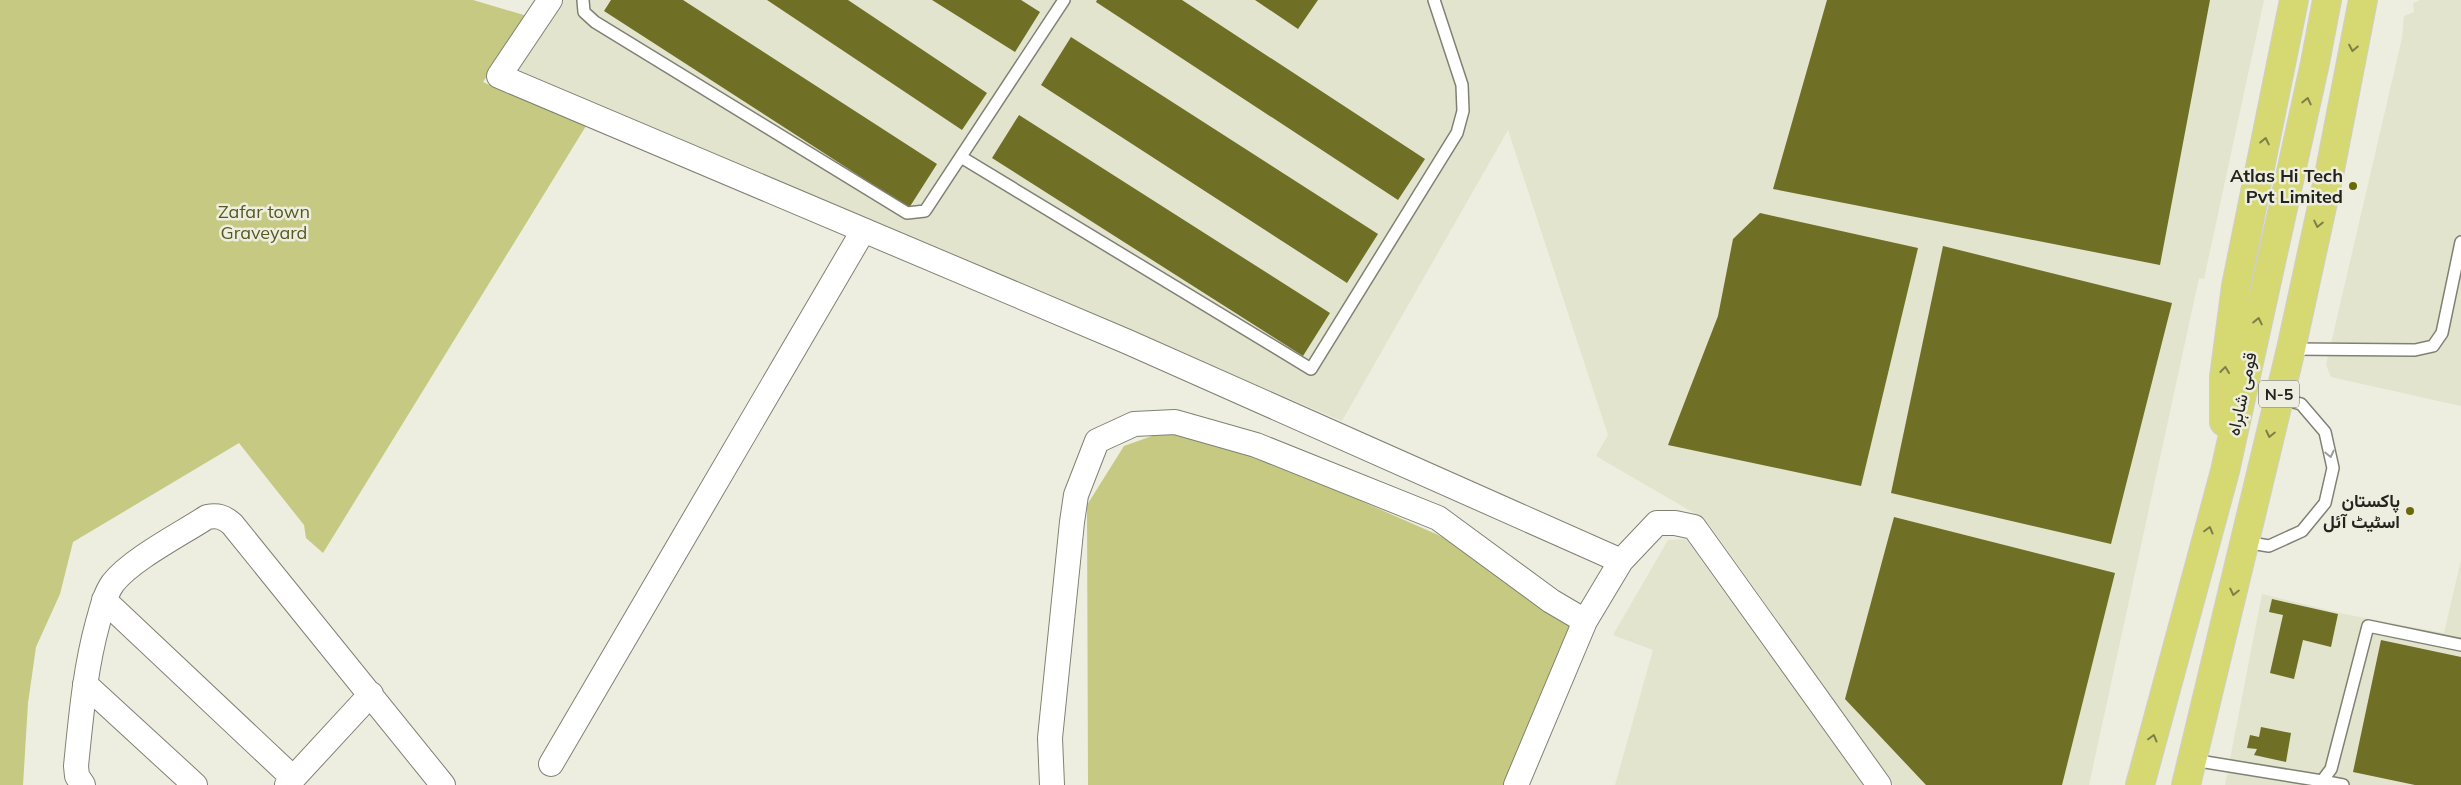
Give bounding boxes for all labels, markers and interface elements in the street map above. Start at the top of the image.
one-way arrow [2349,43,2359,52]
one-way arrow [2301,96,2312,105]
one-way arrow [2259,137,2270,146]
place label: Atlas Hi Tech Pvt Limited [2230,164,2343,208]
marker: Atlas Hi Tech Pvt Limited [2347,180,2359,192]
park label: Zafar town Graveyard [218,200,310,244]
one-way arrow [2313,220,2324,229]
one-way arrow [2252,317,2263,326]
street label: قومی شاہراہ [2221,350,2263,438]
one-way arrow [2219,366,2230,374]
road number: N-5 [2259,380,2299,408]
one-way arrow [2265,429,2276,438]
one-way arrow [2324,450,2335,459]
place label: پاکستان اسٹیٹ آئل [2323,489,2400,533]
marker: پاکستان اسٹیٹ آئل [2404,505,2416,517]
one-way arrow [2203,526,2214,535]
one-way arrow [2229,588,2240,597]
one-way arrow [2147,733,2158,742]

